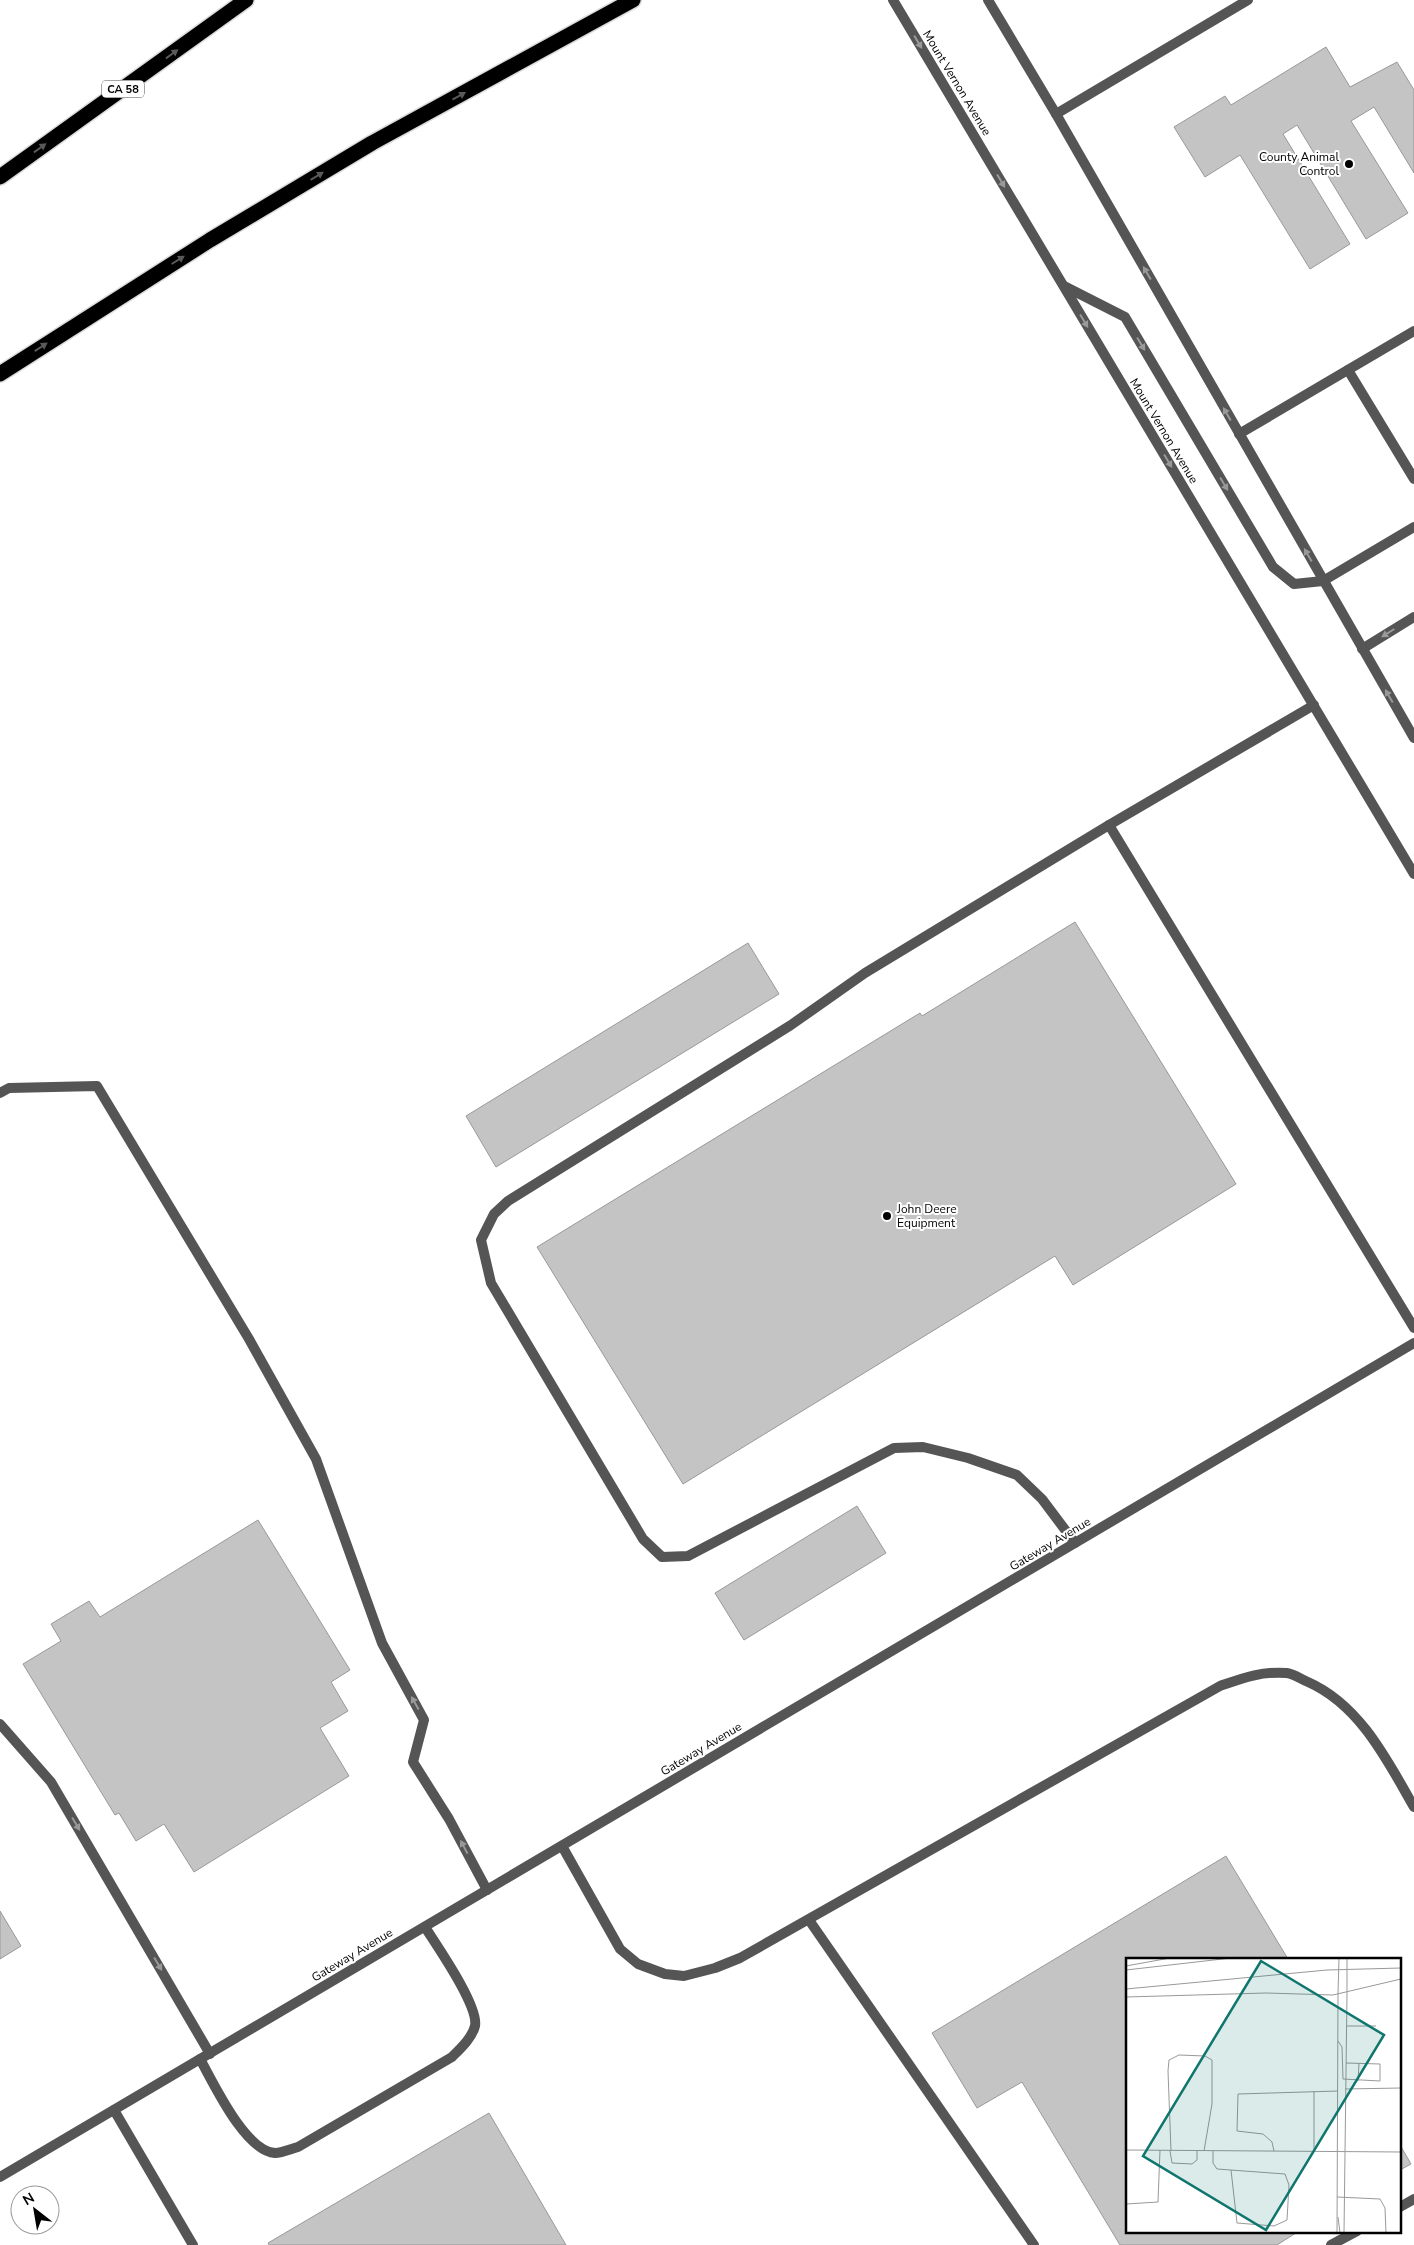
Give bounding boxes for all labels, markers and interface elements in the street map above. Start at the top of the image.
street label: Mount Vernon Avenue [919,27,995,139]
one-way arrow [913,35,922,48]
one-way arrow [165,49,179,59]
road number: CA 58 [102,80,144,98]
one-way arrow [451,92,466,100]
one-way arrow [33,143,47,153]
place label: County Animal Control [1259,149,1339,179]
marker: County Animal Control [1343,158,1355,170]
one-way arrow [311,172,324,181]
one-way arrow [997,174,1005,189]
one-way arrow [172,256,185,265]
one-way arrow [1142,266,1151,279]
one-way arrow [1080,314,1089,327]
one-way arrow [1137,337,1146,351]
one-way arrow [34,342,48,352]
street label: Mount Vernon Avenue [1126,375,1202,487]
one-way arrow [1223,407,1232,420]
one-way arrow [1163,454,1172,467]
one-way arrow [1219,477,1228,490]
one-way arrow [1304,548,1312,562]
one-way arrow [1381,628,1395,638]
one-way arrow [1385,689,1394,702]
place label: John Deere Equipment [896,1201,957,1231]
marker: John Deere Equipment [881,1210,893,1222]
street label: Gateway Avenue [1006,1513,1094,1575]
one-way arrow [411,1695,419,1710]
street label: Gateway Avenue [657,1718,745,1780]
one-way arrow [72,1816,80,1831]
one-way arrow [460,1840,468,1855]
street label: Gateway Avenue [308,1924,396,1986]
one-way arrow [154,1957,163,1970]
inset map [1126,1958,1402,2232]
north arrow [10,2185,60,2235]
text: N [19,2188,38,2210]

